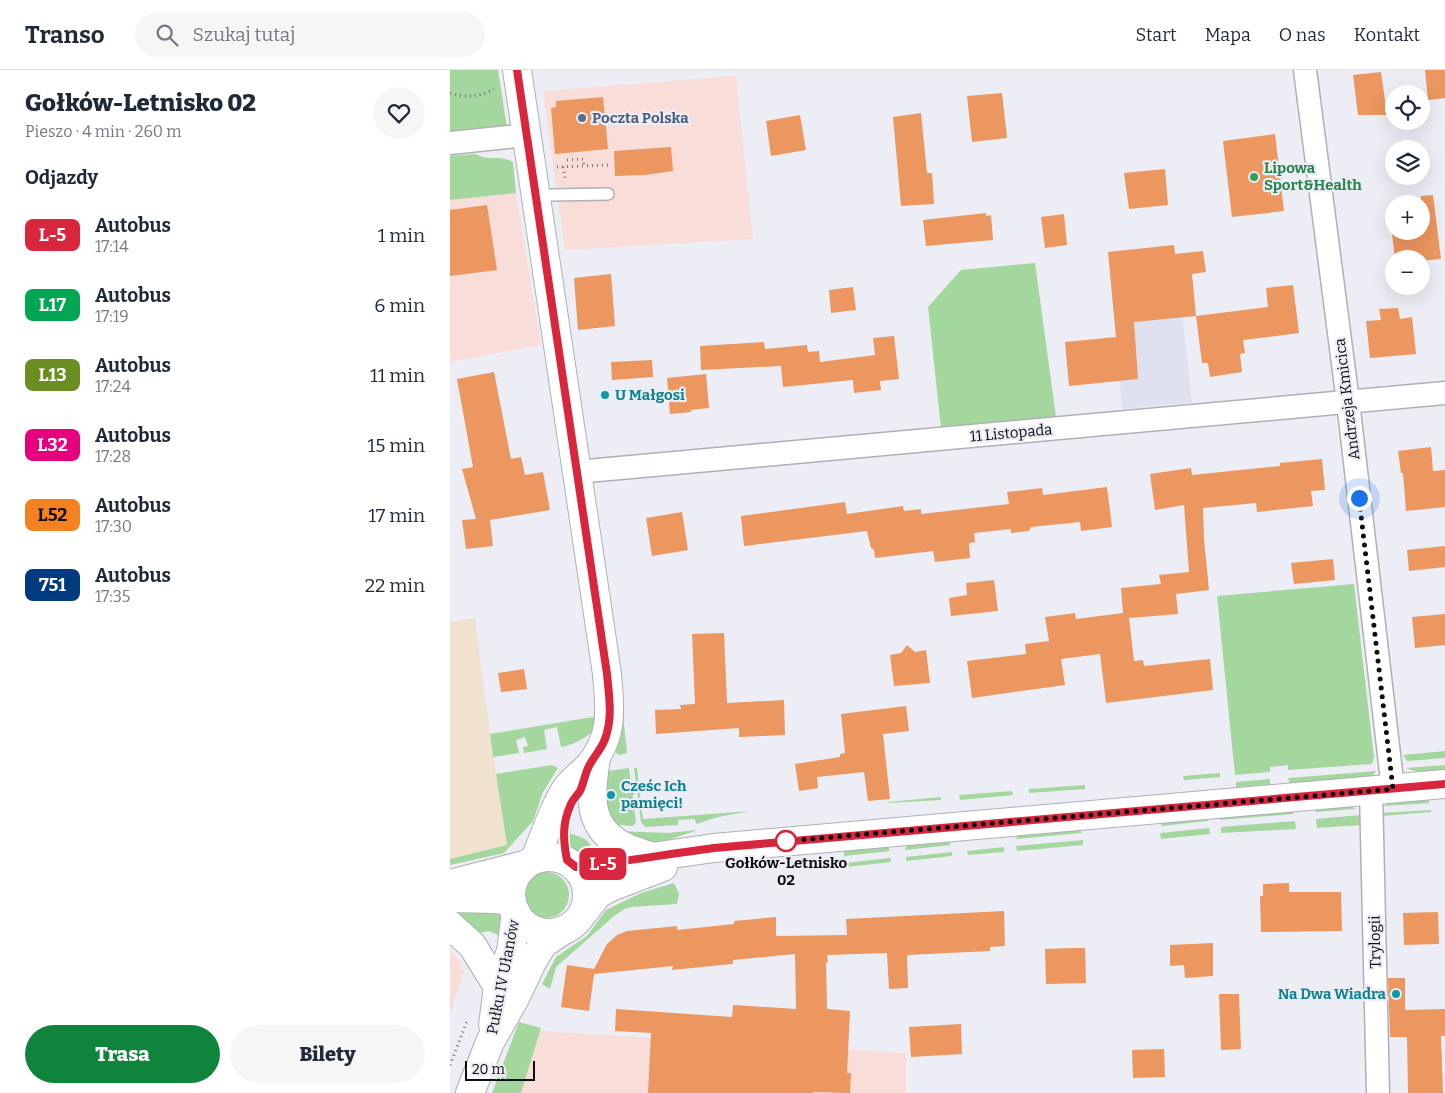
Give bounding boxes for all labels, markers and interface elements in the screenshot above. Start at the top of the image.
search box [135,12,485,57]
text: Transo [25,21,105,49]
icon: search [153,21,181,49]
text: Szukaj tutaj [193,23,295,46]
text: Start [1135,24,1177,46]
text: Mapa [1205,24,1251,46]
text: O nas [1279,24,1326,46]
text: Kontakt [1354,24,1420,46]
map controls [1385,85,1430,295]
button: locate [1385,85,1430,130]
button: heart [373,87,425,139]
text: Gołków-Letnisko 02 [25,89,256,117]
place label: Poczta Polska [592,109,689,127]
marker: Poczta Polska [576,112,588,124]
text: Pieszo · 4 min · 260 m [25,122,182,141]
button: layers [1385,140,1430,185]
place label: Lipowa Sport&Health [1264,159,1362,194]
text: Odjazdy [25,166,98,189]
marker: Lipowa Sport&Health [1248,171,1260,183]
button: + [1385,195,1430,240]
text: Autobus [95,214,171,237]
text: L-5 [39,224,66,246]
text: 1 min [378,224,425,247]
text: 17:14 [95,237,129,256]
button: − [1385,250,1430,295]
text: Autobus [95,284,171,307]
text: L17 [39,294,66,316]
text: 6 min [374,294,425,317]
text: 17:19 [95,307,129,326]
street label: Andrzeja Kmicica [1331,337,1363,461]
text: Autobus [95,354,171,377]
text: L13 [38,364,67,386]
text: 11 min [370,364,425,387]
text: 17:24 [95,377,131,396]
place label: U Małgosi [615,386,685,404]
marker: U Małgosi [599,389,611,401]
street label: 11 Listopada [969,420,1053,446]
text: Autobus [95,424,171,447]
text: L32 [37,434,68,456]
text: 15 min [368,434,425,457]
text: 17:28 [95,447,131,466]
your location [1347,486,1372,511]
text: Autobus [95,494,171,517]
text: L52 [38,504,67,526]
text: 17 min [368,504,425,527]
text: 17:30 [95,517,132,536]
text: Autobus [95,564,171,587]
text: 751 [39,574,66,596]
text: 22 min [365,574,425,597]
text: 17:35 [95,587,130,606]
place label: Cześc Ich pamięci! [621,777,687,812]
marker: Cześc Ich pamięci! [605,789,617,801]
marker: Gołków-Letnisko 02 [775,830,797,852]
line badge: L-5 [574,848,632,880]
text: L-5 [589,853,617,875]
place label: Gołków-Letnisko 02 [725,854,847,889]
street label: Trylogii [1366,915,1384,969]
street label: Pułku IV Ułanów [483,917,523,1036]
place label: Na Dwa Wiadra [1278,985,1387,1003]
marker: Na Dwa Wiadra [1390,988,1402,1000]
button: Trasa [25,1025,220,1083]
button: Bilety [230,1025,425,1083]
scale bar [465,1058,535,1081]
text: 20 m [472,1061,505,1078]

